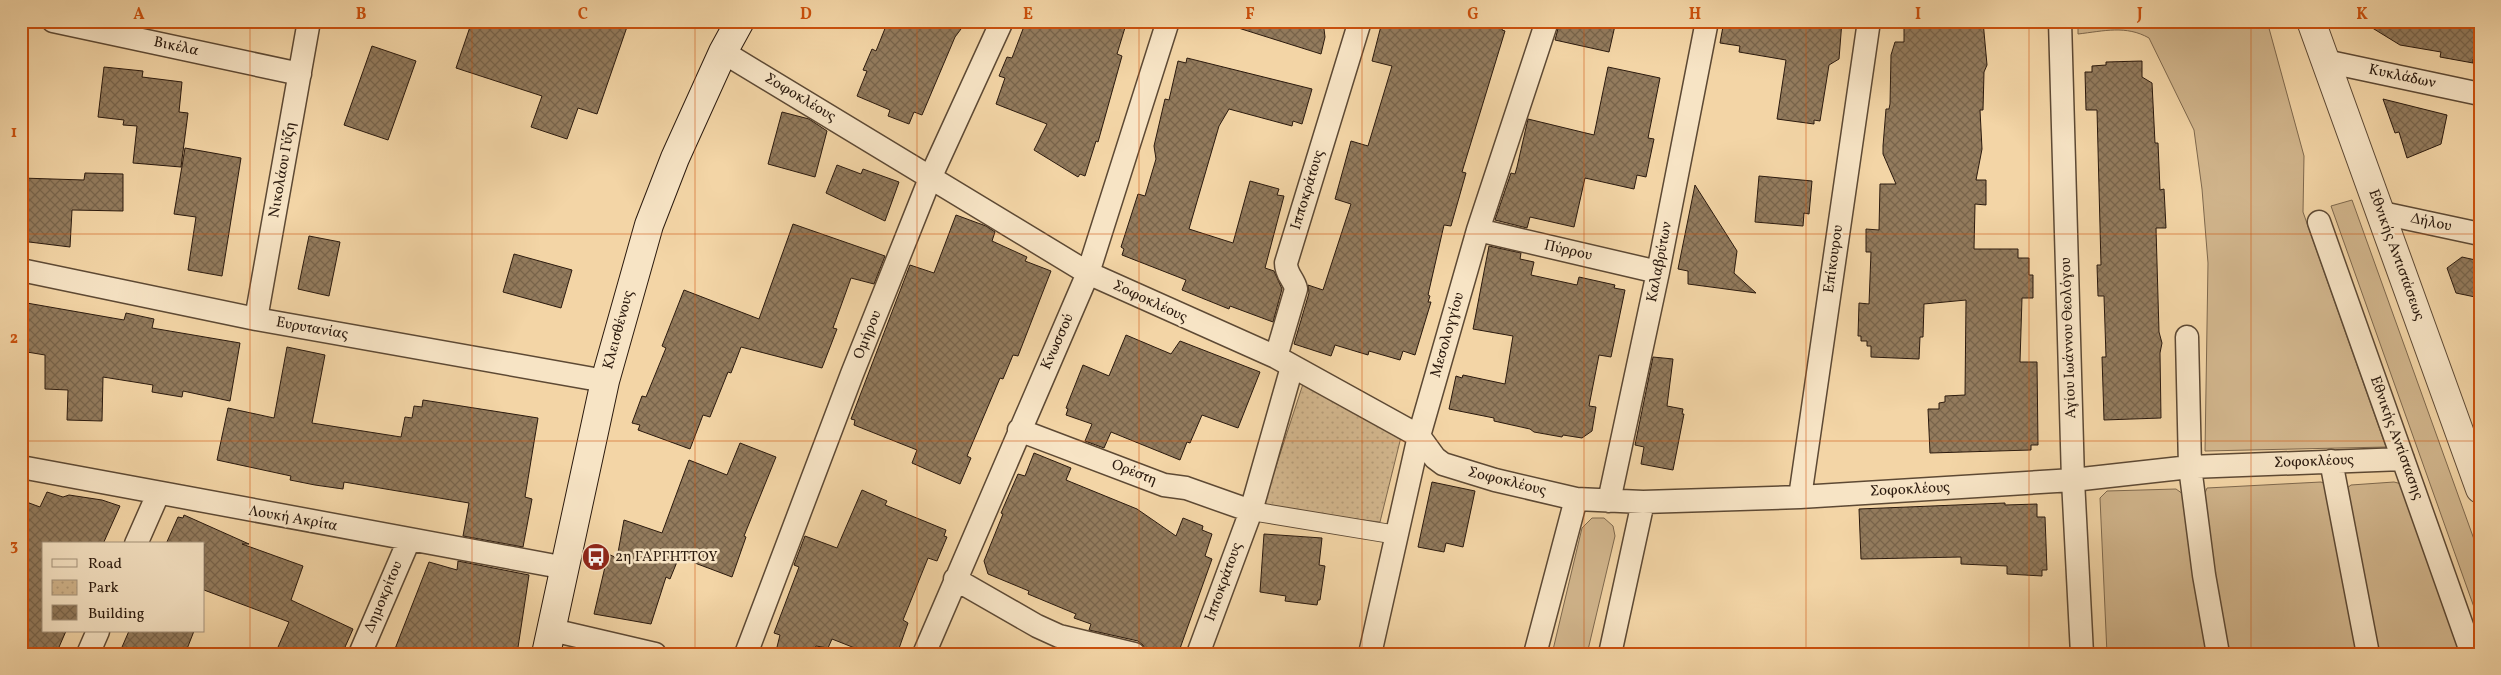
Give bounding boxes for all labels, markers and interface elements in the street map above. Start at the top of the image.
text: A [133,4,145,26]
text: B [356,4,367,26]
text: C [578,4,588,26]
text: D [800,4,812,26]
text: E [1023,4,1033,26]
text: F [1245,4,1255,26]
text: G [1467,4,1479,26]
text: H [1689,4,1701,26]
text: I [1915,4,1921,26]
text: J [2136,4,2143,26]
text: K [2356,4,2368,26]
street label: Βικέλα [151,32,201,62]
street label: Κυκλάδων [2367,60,2437,94]
street label: Σοφοκλέους [760,68,840,128]
street label: Νικολάου Γύζη [264,120,302,220]
text: 1 [11,122,17,144]
street label: Ιπποκράτους [1286,147,1330,233]
street label: Εθνικής Αντιστάσεως [2363,186,2430,324]
street label: Δήλου [2408,208,2454,238]
street label: Καλαβρύτων [1642,220,1678,304]
street label: Επίκουρου [1819,224,1849,294]
street label: Πύρρου [1542,235,1594,267]
street label: Αγίου Ιωάννου Θεολόγου [2056,257,2082,419]
street label: Σοφοκλέους [1109,276,1191,329]
street label: Κλεισθένους [598,288,640,372]
street label: Μεσολογγίου [1426,290,1470,380]
street label: Ομήρου [849,307,887,363]
street label: Κνωσσού [1036,311,1080,373]
street label: Ευρυτανίας [274,312,350,346]
text: 2 [10,328,18,350]
street label: Εθνικής Αντίστασης [2364,373,2428,503]
street label: Σοφοκλέους [2274,450,2355,474]
street label: Ορέστη [1108,455,1160,491]
street label: Σοφοκλέους [1466,462,1549,502]
street label: Σοφοκλέους [1870,477,1951,503]
street label: Λουκή Ακρίτα [247,501,339,537]
text: 3 [10,535,18,557]
street label: Ιπποκράτους [1200,539,1248,624]
legend [42,542,205,632]
bus stop icon: 2η ΓΑΡΓΗΤΤΟΥ [581,542,611,572]
place label: 2η ΓΑΡΓΗΤΤΟΥ [615,547,718,568]
text: Road [88,554,122,575]
street label: Δημοκρίτου [359,558,409,636]
text: Park [88,578,119,599]
text: Building [88,604,145,625]

